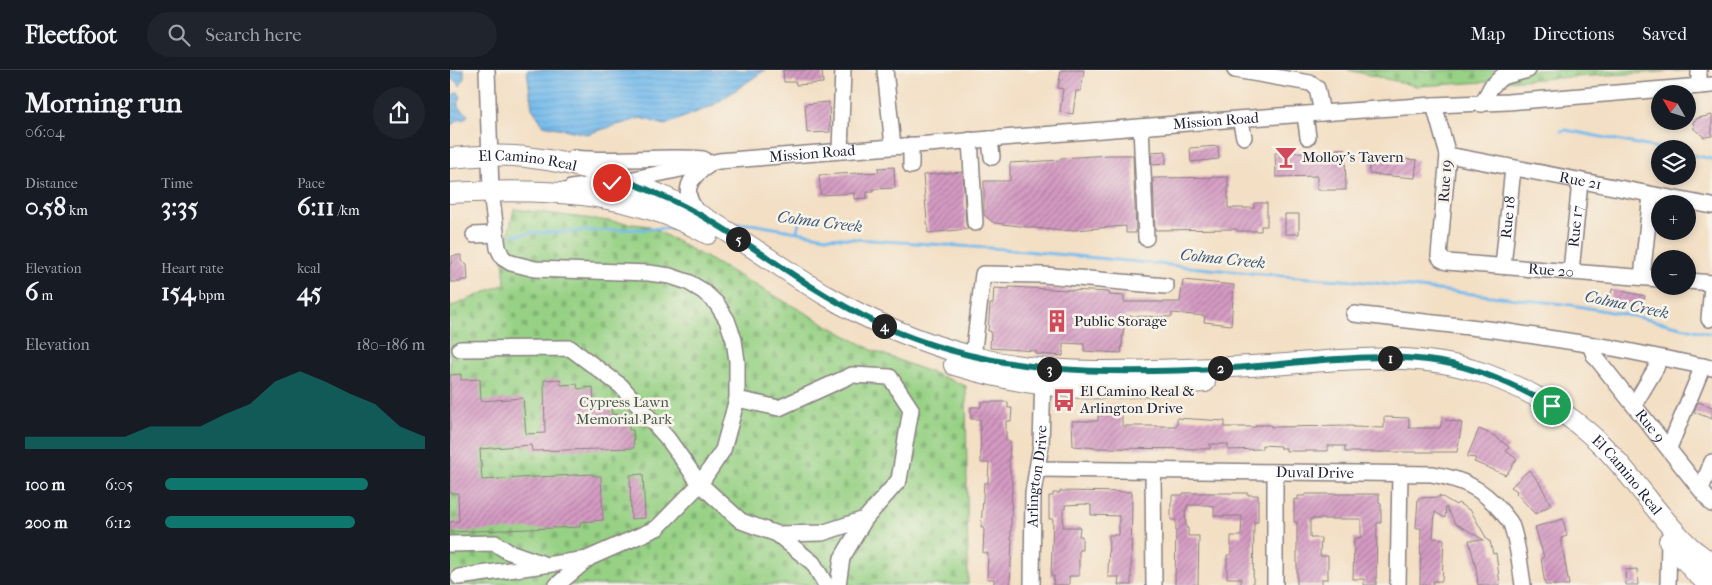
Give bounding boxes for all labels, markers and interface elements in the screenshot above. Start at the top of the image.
search box [147,12,497,57]
text: Fleetfoot [25,21,117,49]
icon: search [165,21,193,49]
text: Search here [205,24,302,46]
text: Map [1471,24,1505,45]
text: Directions [1533,24,1614,45]
text: Saved [1642,24,1687,45]
north arrow [1651,85,1696,130]
map controls [1651,85,1696,295]
text: Morning run [25,86,182,119]
button: share [373,87,425,139]
street label: Mission Road [1172,108,1260,133]
text: 06:04 [25,122,64,141]
button: layers [1651,140,1696,185]
street label: Mission Road [768,141,857,166]
bar icon: Molloy's Tavern [1273,144,1299,170]
street label: El Camino Real [478,146,579,175]
place label: Molloy's Tavern [1302,148,1404,166]
street label: Rue 19 [1435,159,1455,203]
pin [591,162,633,204]
street label: Rue 21 [1558,168,1603,194]
icon: check [598,169,626,197]
text: Distance [25,175,78,192]
text: Time [161,175,193,192]
text: Pace [297,175,325,192]
text: 0.58 [25,192,66,221]
text: 3:35 [161,192,198,221]
text: 6:11 [297,192,334,221]
street label: Rue 18 [1497,195,1519,239]
button: + [1651,195,1696,240]
text: km [66,202,88,219]
text: /km [334,202,360,219]
street label: Rue 17 [1564,204,1587,248]
water label: Colma Creek [776,207,864,236]
pin: 5 [726,226,750,252]
text: 5 [735,231,742,248]
water label: Colma Creek [1179,245,1266,272]
button: − [1651,250,1696,295]
text: Elevation [25,260,82,277]
text: Heart rate [161,260,224,277]
text: kcal [297,260,321,277]
street label: Rue 20 [1528,260,1575,281]
text: 6 [25,277,39,306]
text: 154 [161,277,195,306]
text: 45 [297,277,322,306]
water label: Colma Creek [1583,286,1671,323]
text: m [39,287,53,304]
text: bpm [195,287,225,304]
building icon: Public Storage [1044,308,1070,334]
place label: Public Storage [1074,312,1167,330]
pin: 4 [872,314,896,338]
text: 4 [880,318,889,335]
text: Elevation [25,335,90,354]
text: 180–186 m [356,335,425,354]
pin: 1 [1378,346,1402,370]
text: 1 [1388,350,1393,367]
pin: 3 [1036,356,1062,382]
pin: 2 [1208,356,1232,380]
text: 2 [1217,360,1224,377]
text: 3 [1047,361,1052,378]
place label: El Camino Real & Arlington Drive [1079,382,1195,417]
pin [1531,385,1573,427]
bus stop icon: El Camino Real & Arlington Drive [1051,387,1077,413]
icon: arrive [1538,392,1566,420]
park label: Cypress Lawn Memorial Park [576,393,672,428]
street label: Rue 9 [1631,405,1669,446]
street label: Arlington Drive [1024,424,1051,529]
street label: El Camino Real [1588,431,1666,518]
street label: Duval Drive [1276,463,1355,482]
text: 100 m [25,475,65,494]
text: 6:05 [105,475,133,494]
text: 200 m [25,513,68,532]
text: 6:12 [105,513,131,532]

